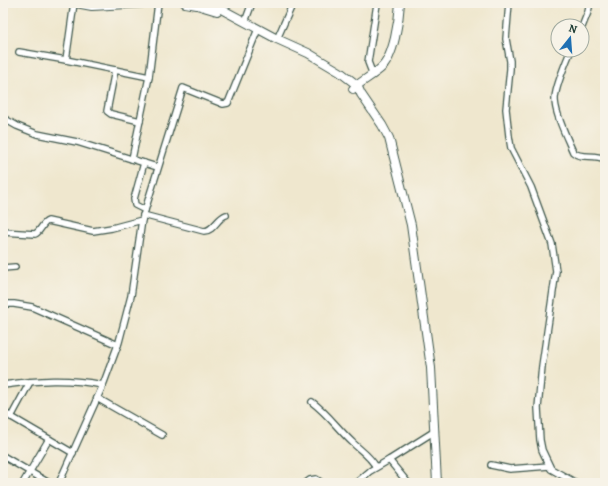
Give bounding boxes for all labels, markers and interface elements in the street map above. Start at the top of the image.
north arrow [550,18,590,58]
text: N [567,21,579,37]

